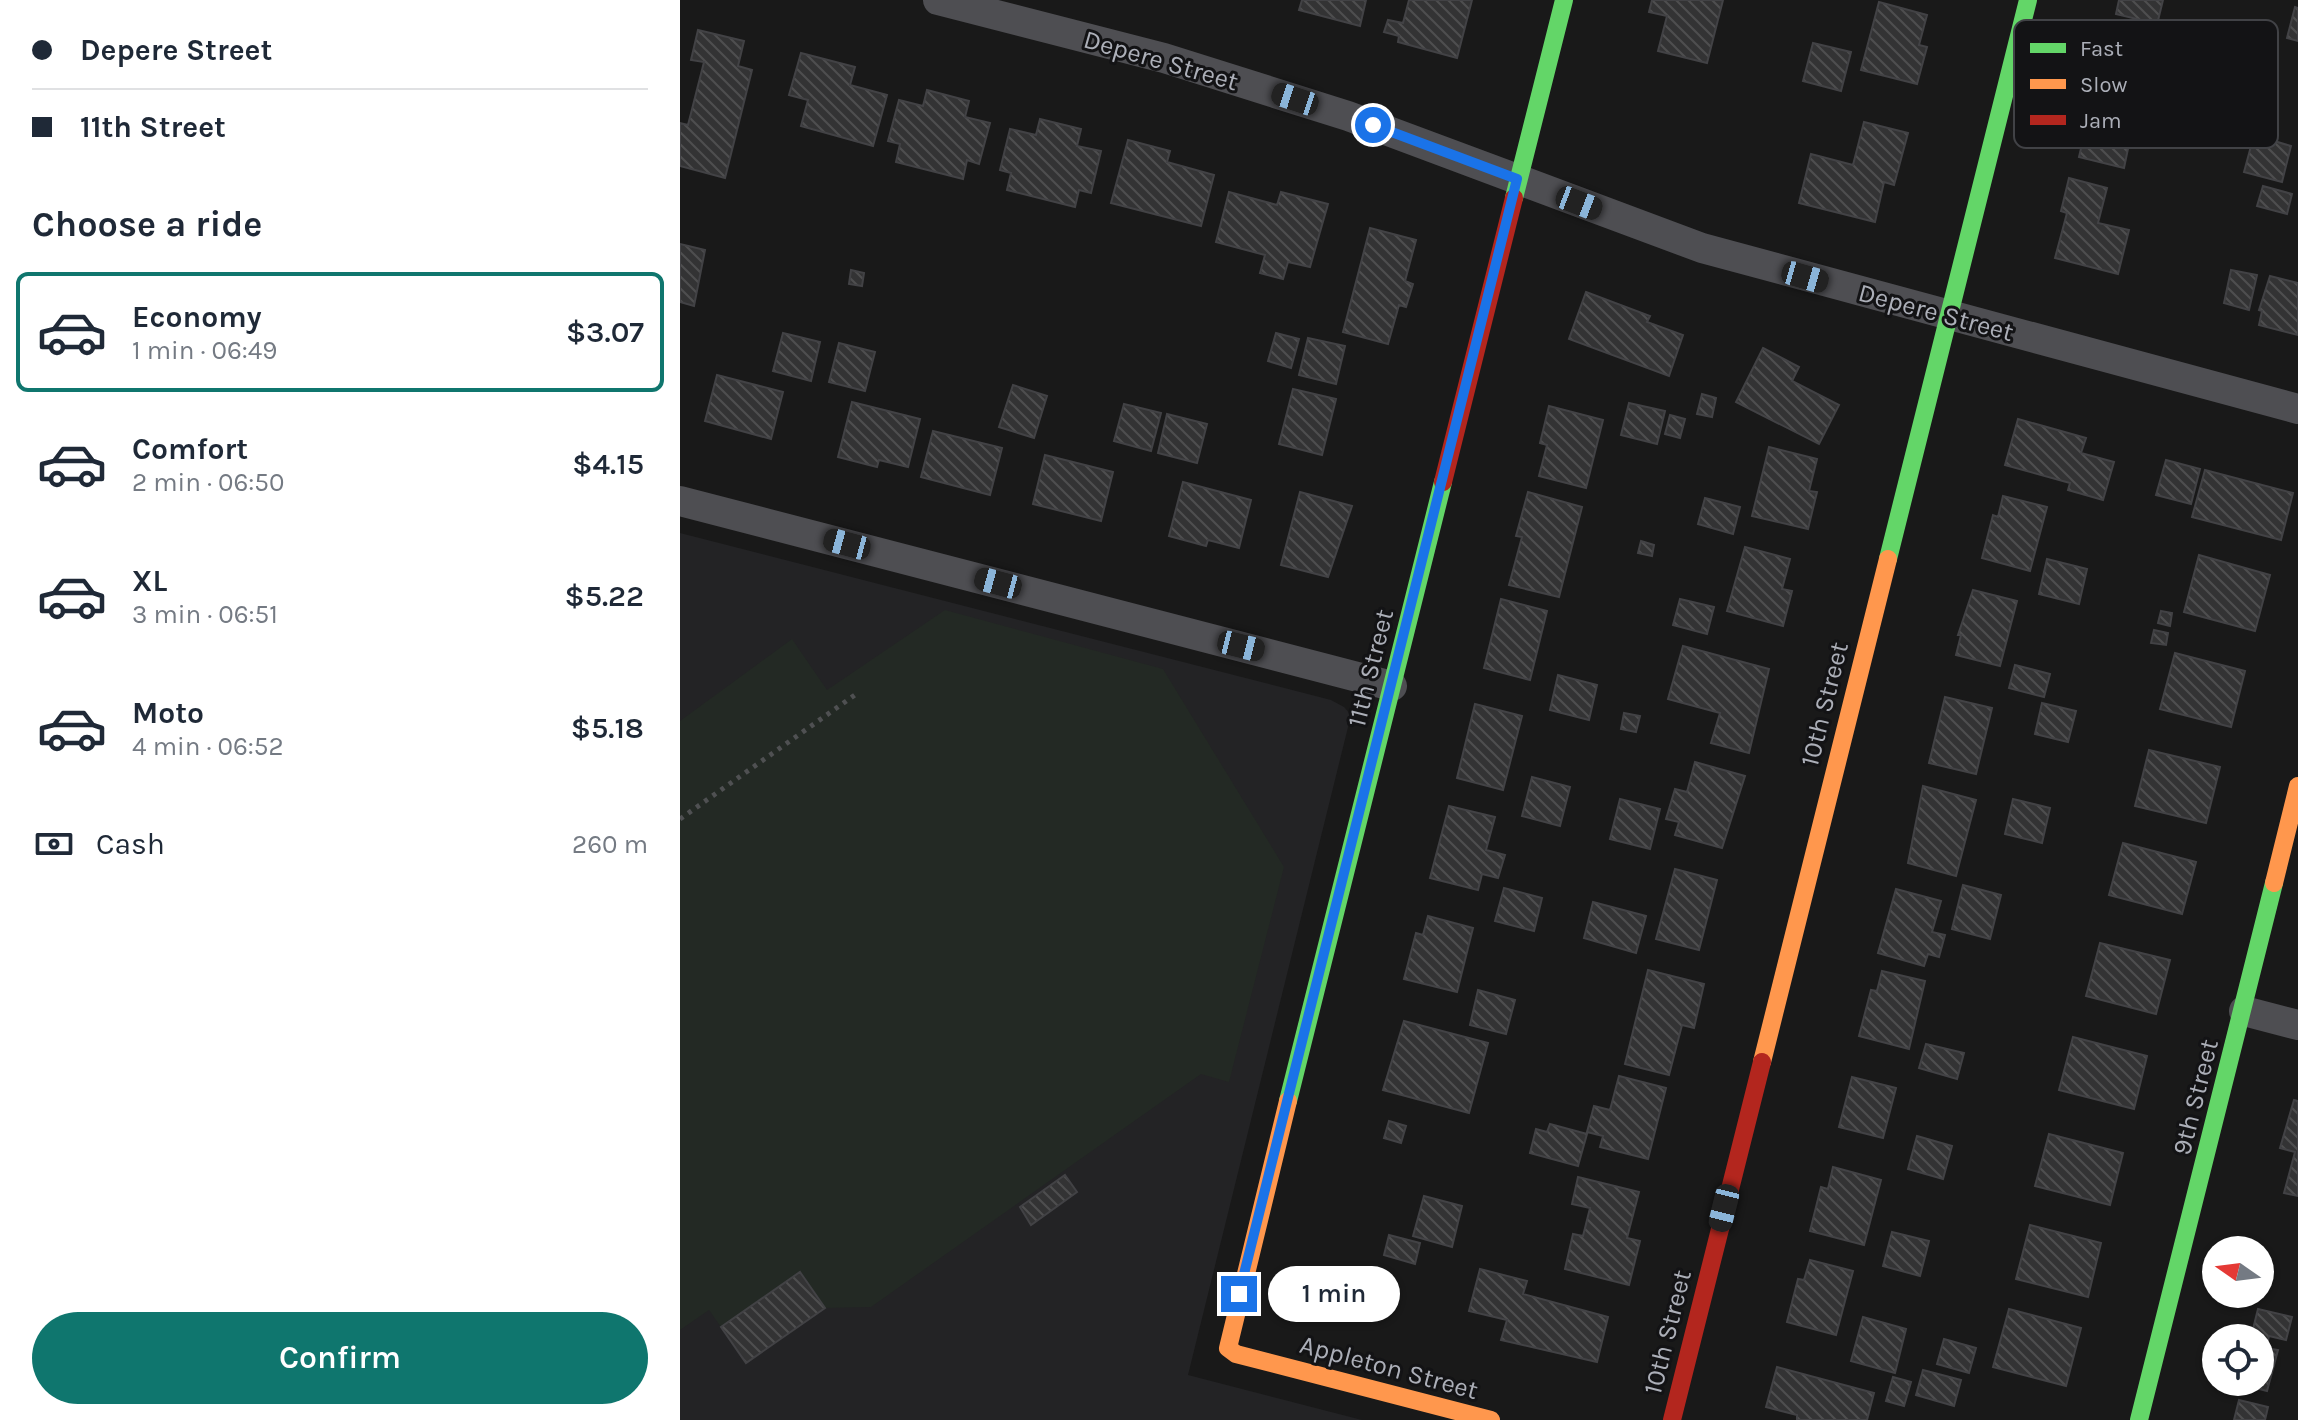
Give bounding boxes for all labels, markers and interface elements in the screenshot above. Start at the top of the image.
legend [2014,20,2278,148]
street label: Depere Street [1080,24,1242,97]
text: Depere Street [80,32,272,68]
text: Fast [2080,36,2123,62]
text: Slow [2080,72,2127,98]
car [1268,80,1322,118]
route start [1355,107,1391,143]
text: Jam [2080,108,2122,134]
text: 11th Street [80,109,226,145]
car [1552,183,1606,223]
text: Choose a ride [32,203,262,245]
car [1779,259,1831,295]
street label: Depere Street [1855,277,2017,348]
icon: car [36,296,108,368]
text: Economy [132,299,262,335]
text: $3.07 [566,314,644,350]
text: 1 min · 06:49 [132,335,277,366]
icon: car [36,428,108,500]
text: Comfort [132,431,248,467]
text: $4.15 [572,446,644,482]
text: 2 min · 06:50 [132,467,284,498]
car [821,526,873,562]
icon: car [36,560,108,632]
text: XL [132,563,167,599]
car [972,565,1024,601]
text: $5.22 [564,578,644,614]
text: 3 min · 06:51 [132,599,278,630]
street label: 11th Street [1341,606,1400,730]
car [1215,629,1267,663]
street label: 10th Street [1794,639,1855,770]
icon: car [36,692,108,764]
text: Moto [132,695,204,731]
text: $5.18 [571,710,644,746]
text: 4 min · 06:52 [132,731,284,762]
icon: cash [32,822,76,866]
text: Cash [96,826,165,862]
text: 260 m [572,829,648,860]
street label: 9th Street [2166,1036,2225,1158]
car [1707,1182,1741,1234]
north arrow [2202,1236,2274,1308]
map controls [2202,1236,2274,1396]
callout: 1 min [1267,1266,1399,1322]
street label: 10th Street [1637,1267,1698,1398]
route end [1221,1276,1257,1312]
text: 1 min [1302,1278,1366,1309]
button: Confirm [32,1312,648,1404]
button: locate [2202,1324,2274,1396]
street label: Appleton Street [1296,1329,1482,1406]

